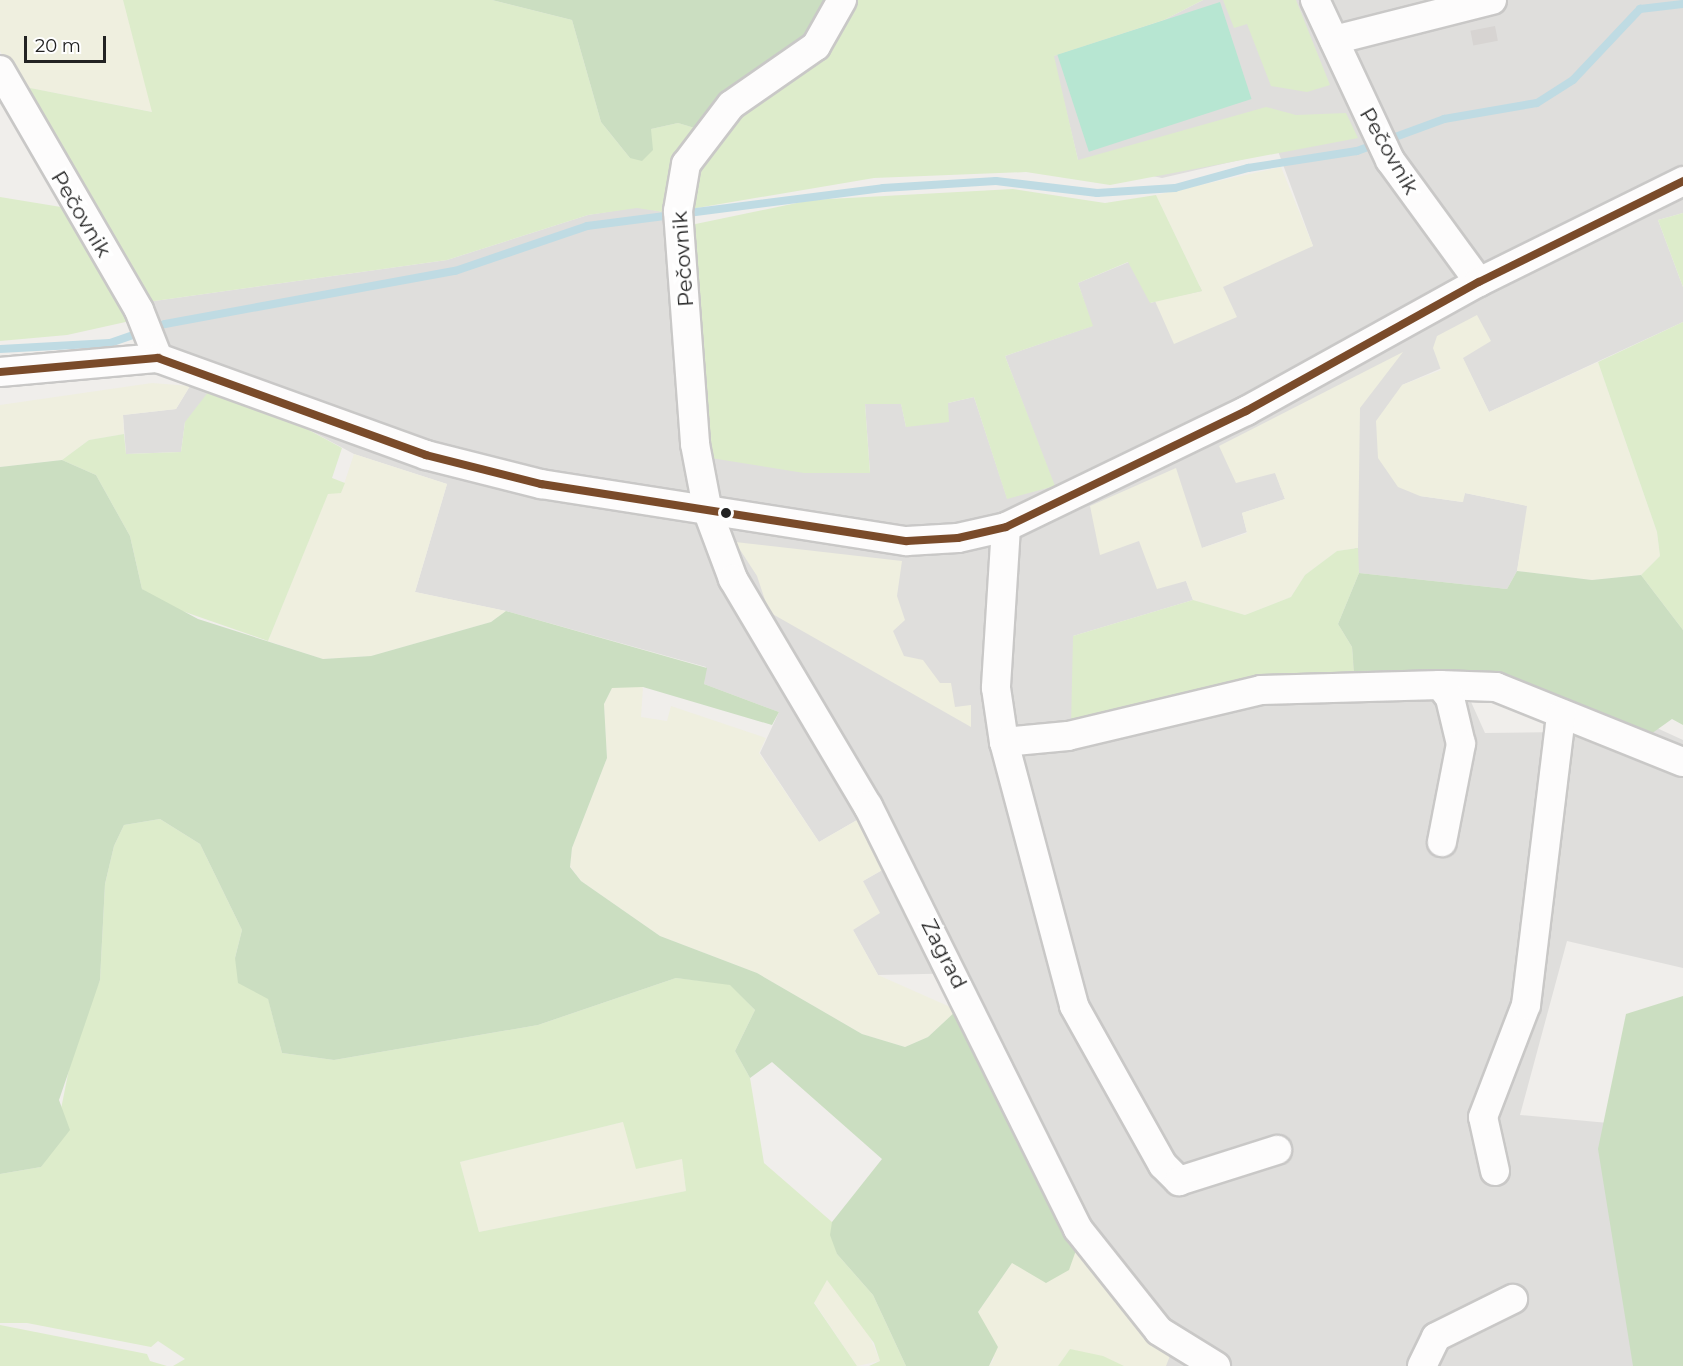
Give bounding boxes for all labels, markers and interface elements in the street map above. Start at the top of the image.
scale bar [27,24,110,62]
text: 20 m [35,35,81,57]
street label: Pečovnik [1354,103,1424,199]
street label: Pečovnik [46,166,116,262]
street label: Pečovnik [667,210,699,308]
unlabelled marker [720,507,732,519]
street label: Zagrad [916,915,972,993]

